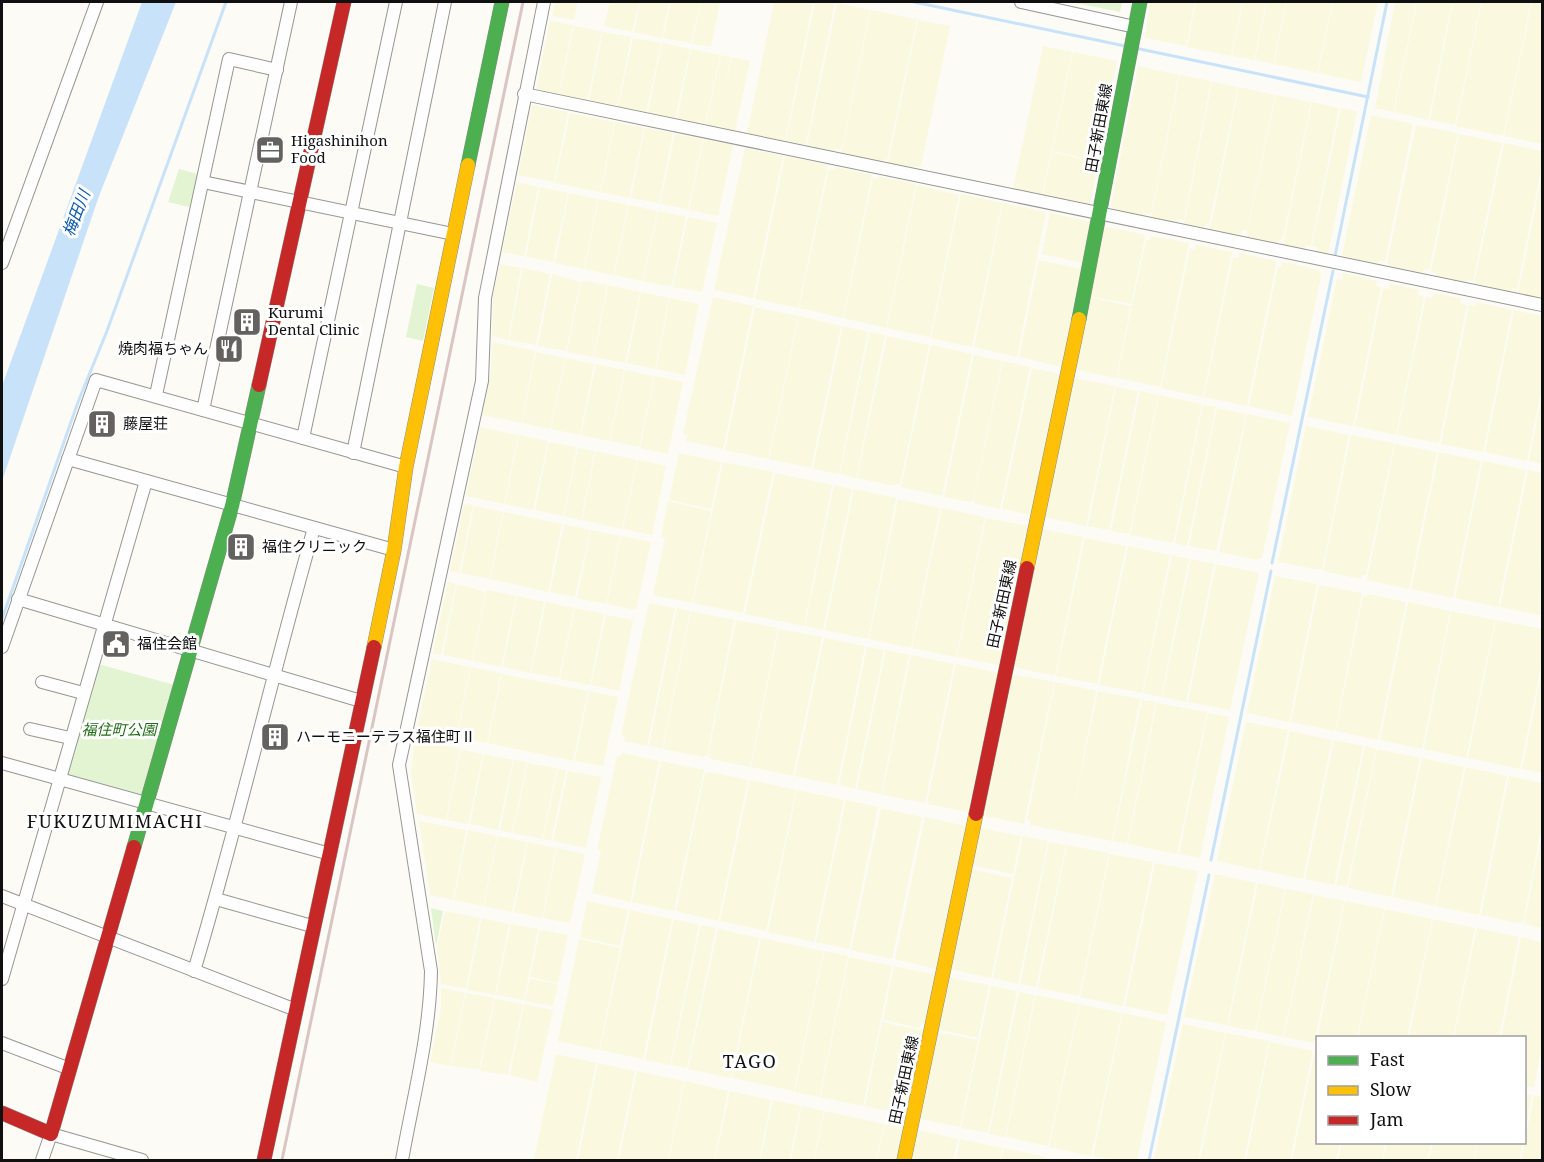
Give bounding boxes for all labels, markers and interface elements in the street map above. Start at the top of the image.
street label: 田子新田東線 [1080,82,1116,174]
place label: Higashinihon Food [291,130,388,167]
office icon: Higashinihon Food [254,134,286,166]
water label: 梅田川 [57,185,96,239]
place label: Kurumi Dental Clinic [268,302,359,339]
building icon: Kurumi Dental Clinic [231,306,263,338]
restaurant icon: 焼肉福ちゃん [213,333,245,365]
place label: 焼肉福ちゃん [118,338,208,358]
building icon: 藤屋荘 [86,408,118,440]
place label: 藤屋荘 [123,413,168,433]
building icon: 福住クリニック [225,531,257,563]
place label: 福住クリニック [262,536,367,556]
street label: 田子新田東線 [982,558,1020,650]
public building icon: 福住会館 [100,628,132,660]
place label: 福住会館 [137,633,197,653]
park label: 福住町公園 [81,719,158,739]
building icon: ハーモニーテラス福住町Ⅱ [259,721,291,753]
place label: ハーモニーテラス福住町Ⅱ [296,726,476,746]
district label: FUKUZUMIMACHI [27,809,203,833]
street label: 田子新田東線 [884,1034,922,1126]
legend [1316,1036,1526,1144]
text: Fast [1370,1047,1405,1071]
district label: TAGO [723,1049,777,1073]
text: Slow [1370,1077,1412,1101]
text: Jam [1369,1107,1404,1131]

